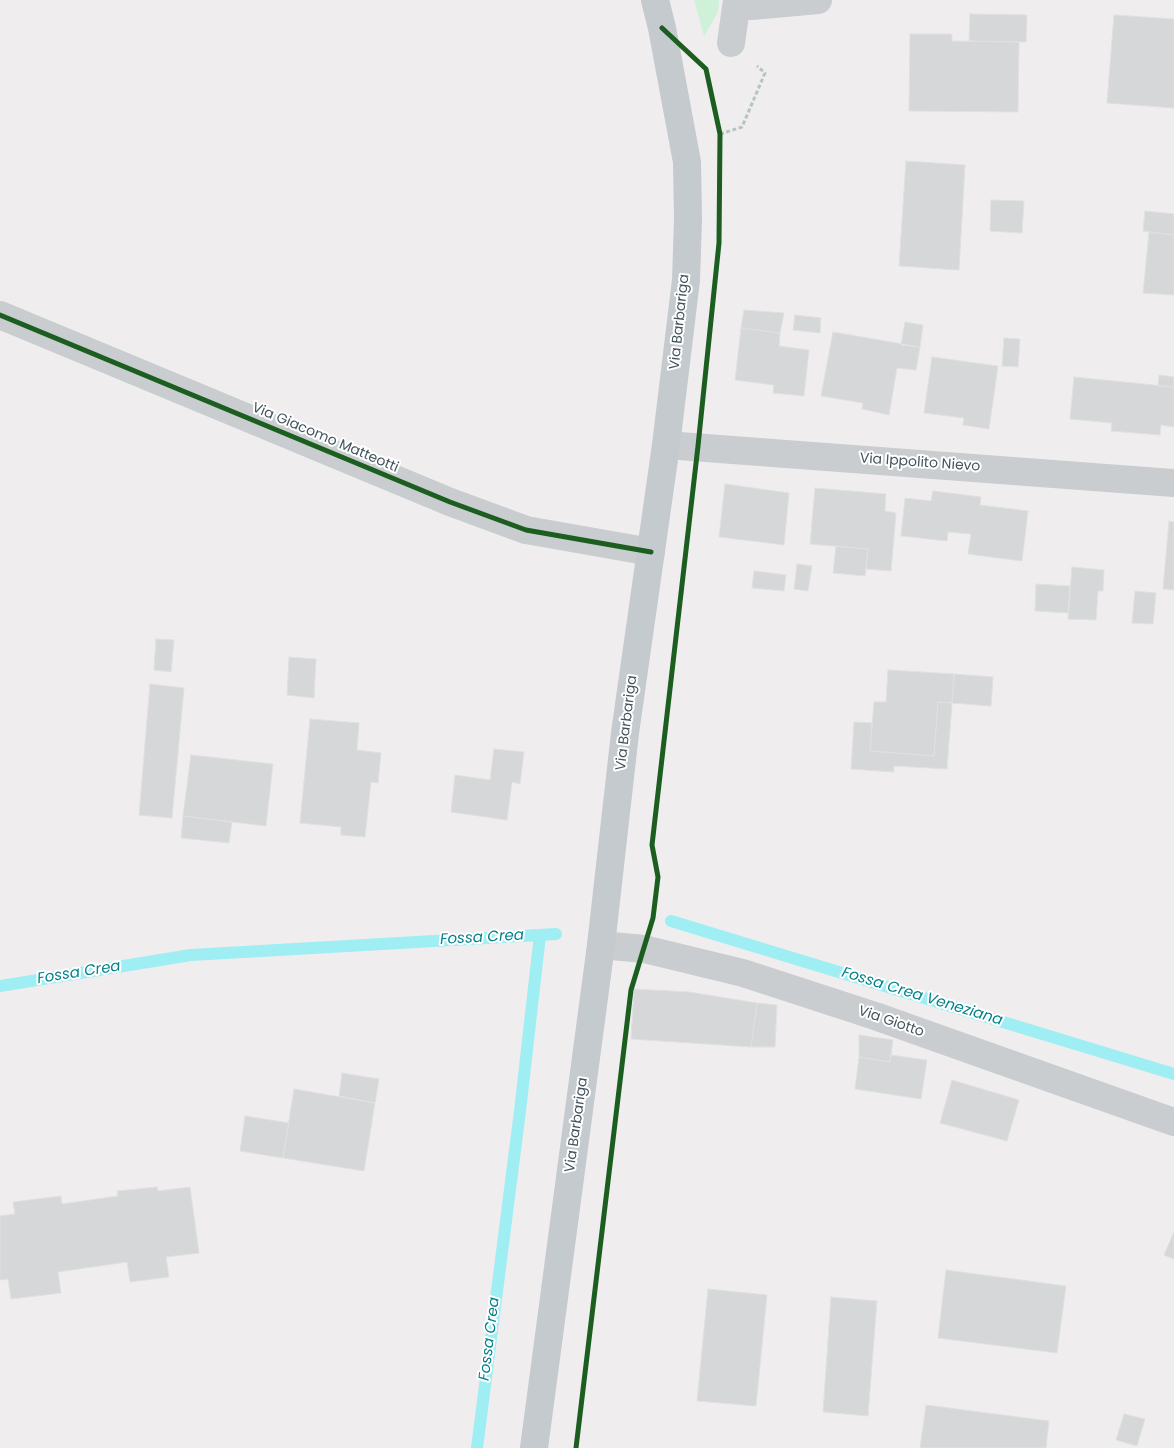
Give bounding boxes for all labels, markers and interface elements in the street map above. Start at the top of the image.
street label: Via Barbariga [667,273,693,371]
street label: Via Giacomo Matteotti [249,400,401,476]
street label: Via Ippolito Nievo [859,450,981,476]
street label: Via Barbariga [613,674,641,772]
water label: Fossa Crea [440,927,524,949]
water label: Fossa Crea [36,958,122,988]
water label: Fossa Crea Veneziana [839,964,1005,1030]
street label: Via Giotto [856,1003,926,1041]
street label: Via Barbariga [562,1076,592,1174]
water label: Fossa Crea [476,1296,504,1382]

